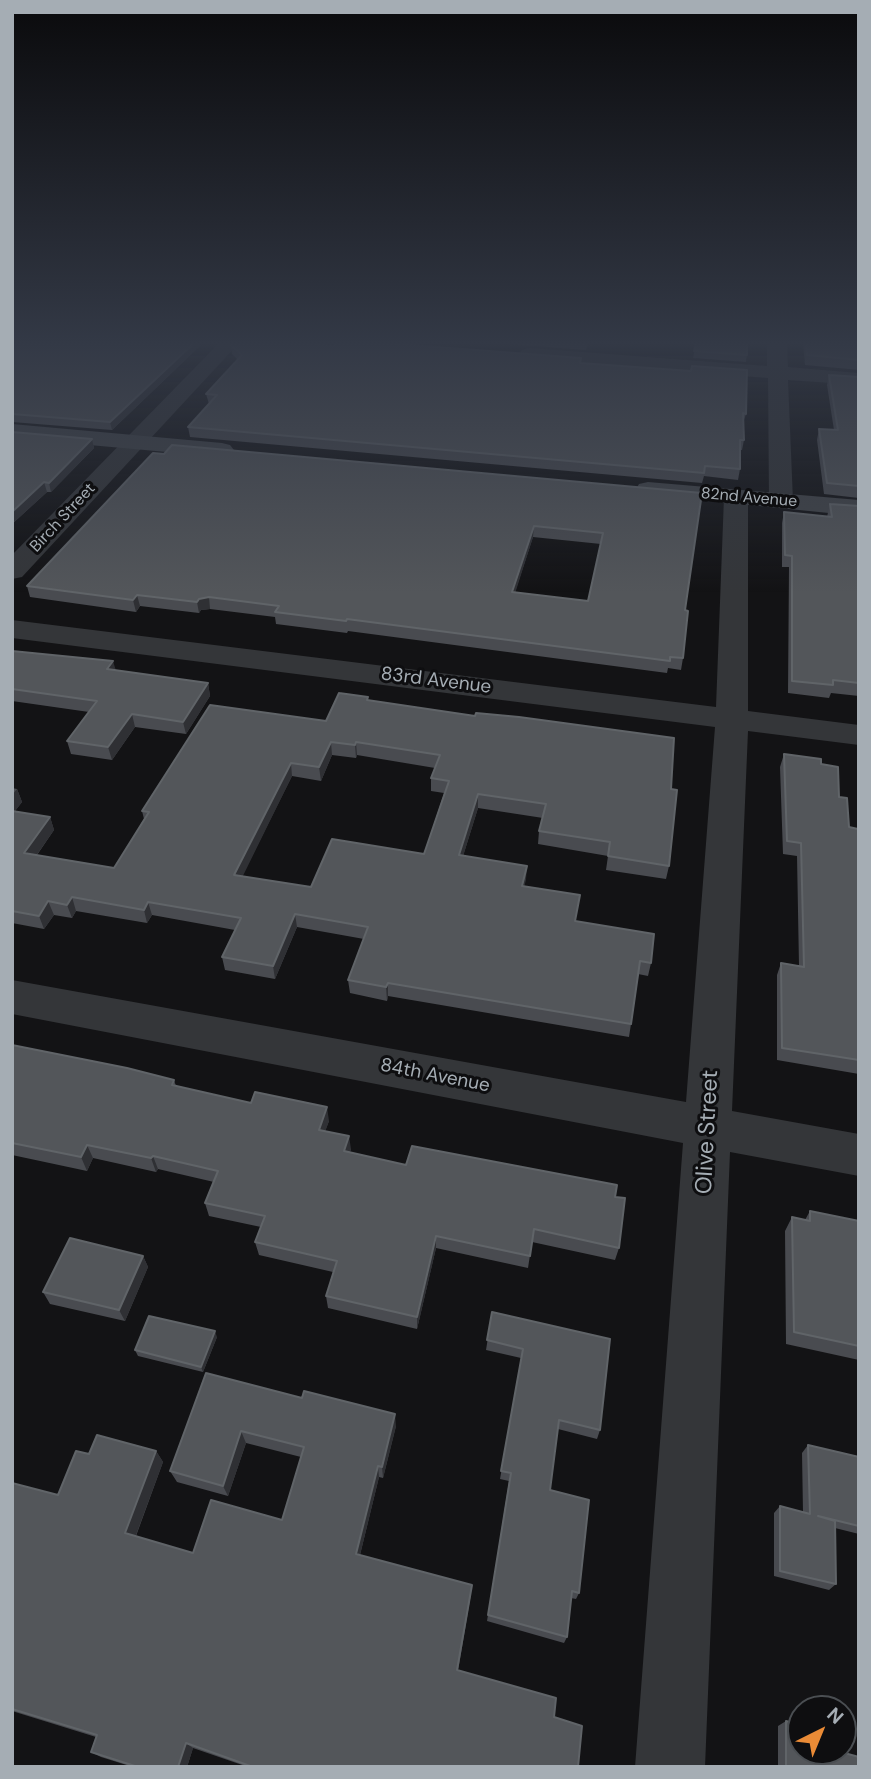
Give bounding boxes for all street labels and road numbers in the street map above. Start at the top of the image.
street label: Birch Street [26,480,100,556]
street label: 82nd Avenue [700,484,798,512]
street label: 83rd Avenue [380,663,492,699]
street label: 84th Avenue [378,1054,492,1098]
street label: Olive Street [691,1069,725,1195]

